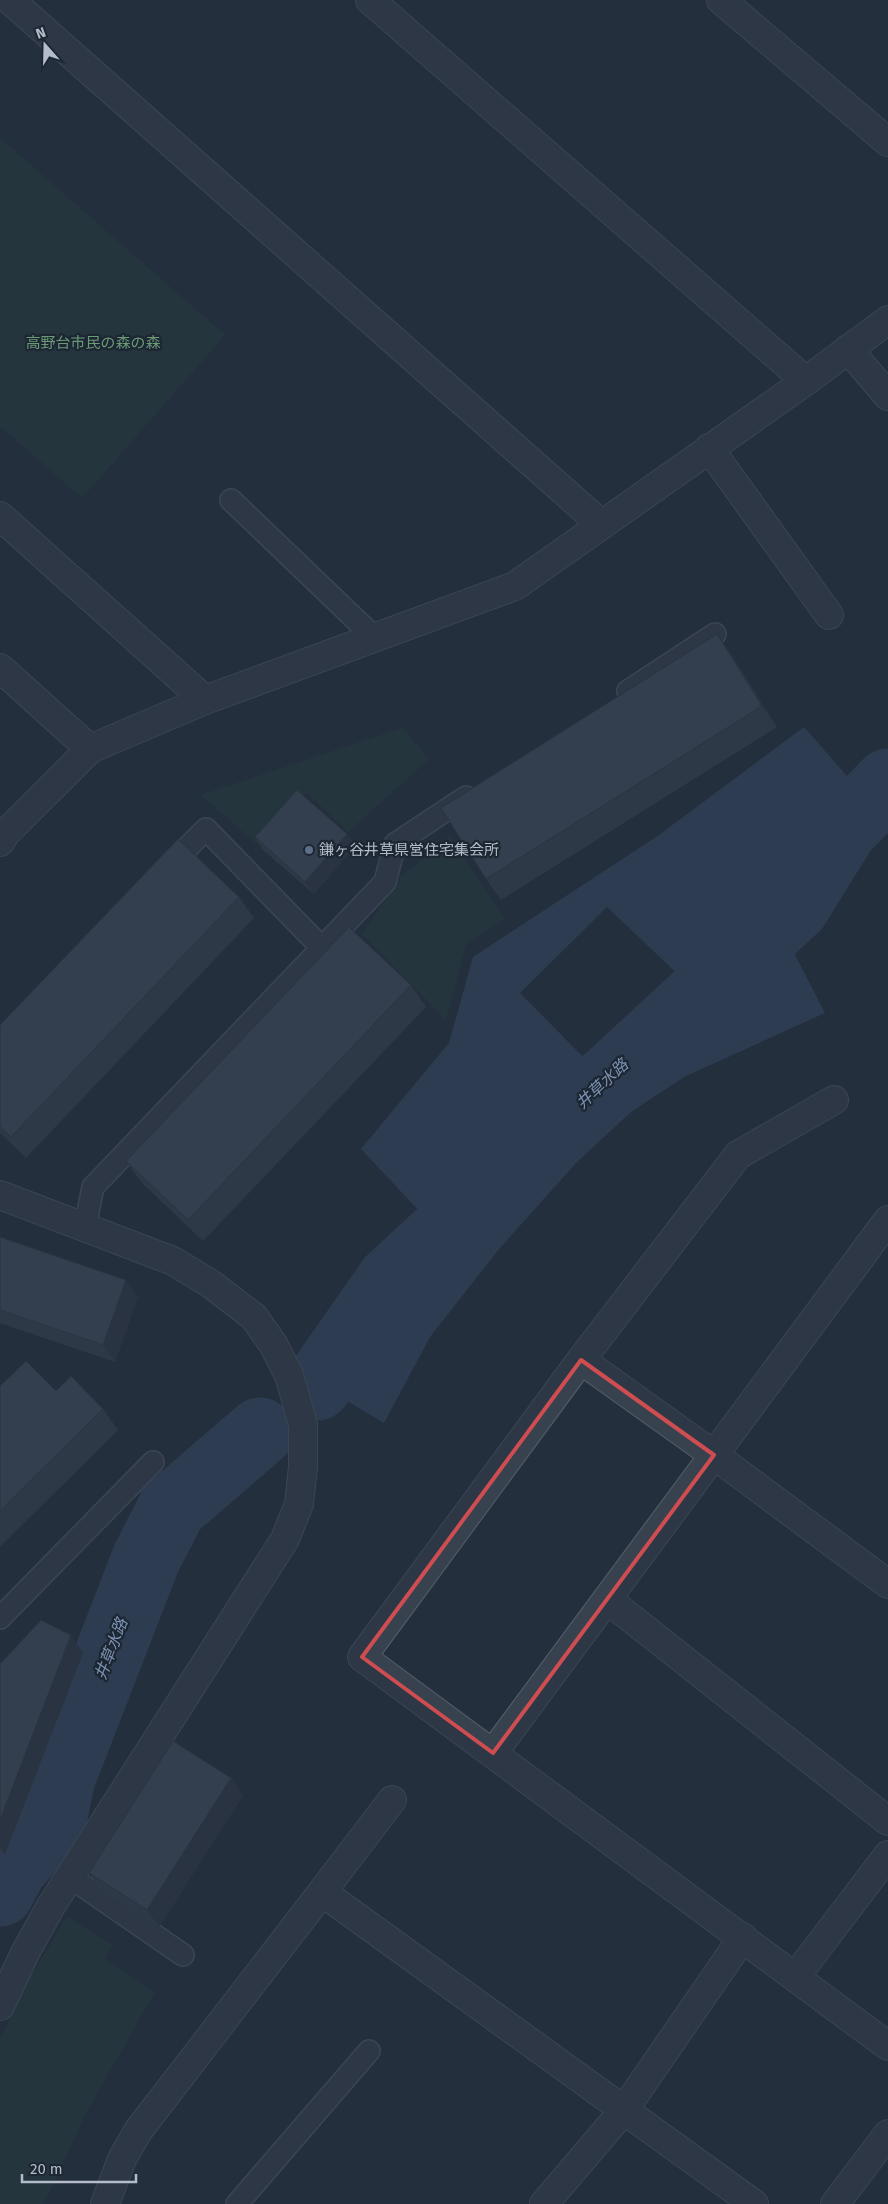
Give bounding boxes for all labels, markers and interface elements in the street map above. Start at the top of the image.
north arrow [20,20,70,70]
text: N [33,24,48,43]
park label: 高野台市民の森の森 [25,334,161,352]
place label: 鎌ヶ谷井草県営住宅集会所 [319,841,499,859]
marker: 鎌ヶ谷井草県営住宅集会所 [303,844,315,856]
water label: 井草水路 [572,1054,633,1113]
water label: 井草水路 [91,1614,132,1682]
scale bar [22,2152,136,2184]
text: 20 m [30,2160,63,2178]

